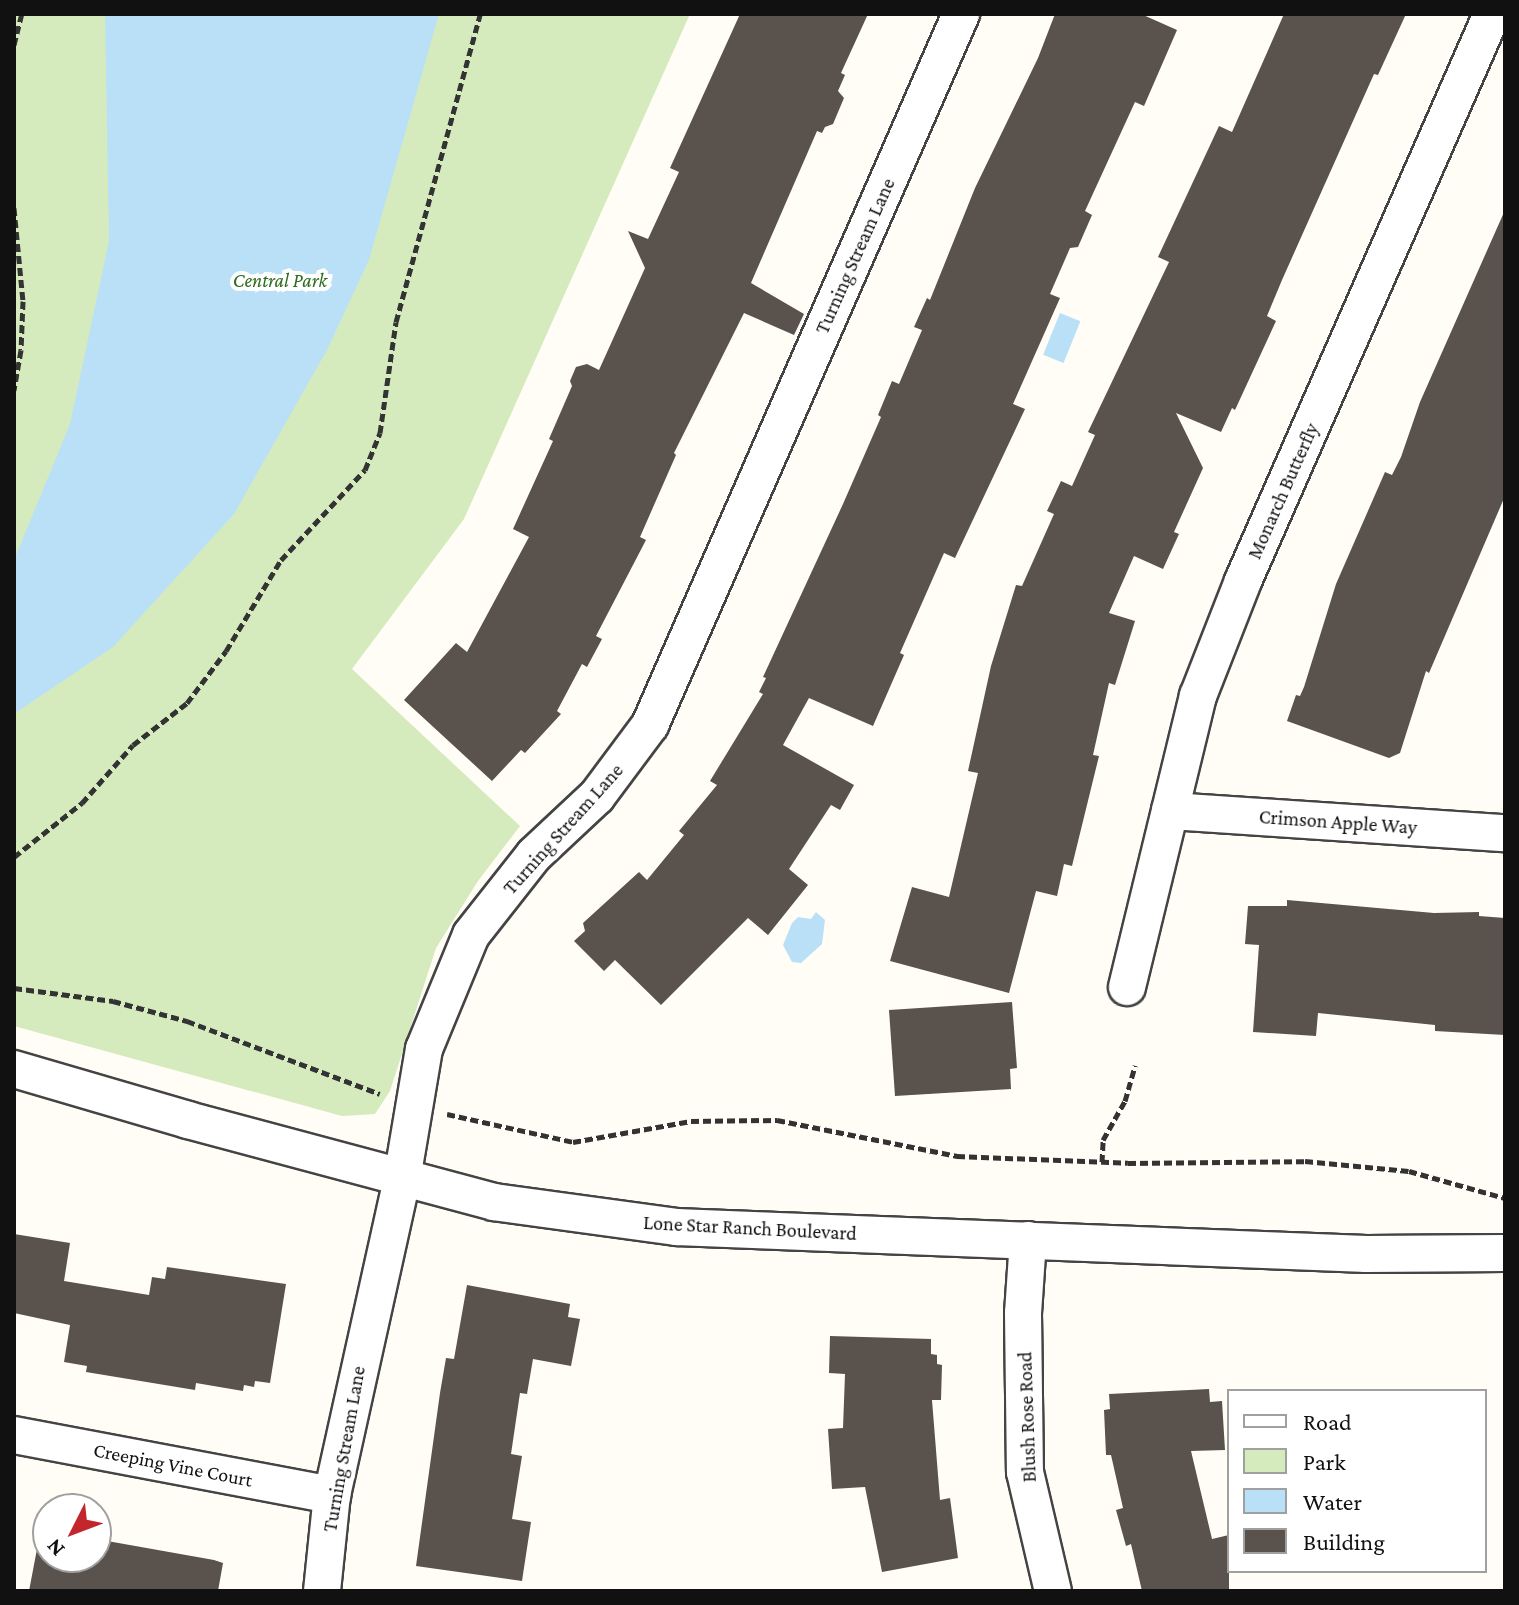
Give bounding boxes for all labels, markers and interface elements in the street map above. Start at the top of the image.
street label: Turning Stream Lane [810,174,900,338]
park label: Central Park [233,268,327,292]
street label: Monarch Butterfly [1242,419,1324,563]
street label: Turning Stream Lane [498,759,628,899]
street label: Crimson Apple Way [1258,805,1418,839]
street label: Lone Star Ranch Boulevard [643,1210,857,1246]
street label: Blush Rose Road [1013,1351,1041,1483]
street label: Turning Stream Lane [318,1364,370,1534]
legend [1227,1389,1487,1573]
text: Road [1303,1408,1352,1435]
street label: Creeping Vine Court [91,1438,255,1492]
text: Park [1303,1448,1346,1475]
text: Water [1303,1488,1362,1515]
north arrow [32,1493,112,1573]
text: Building [1303,1528,1385,1555]
text: N [41,1534,70,1562]

